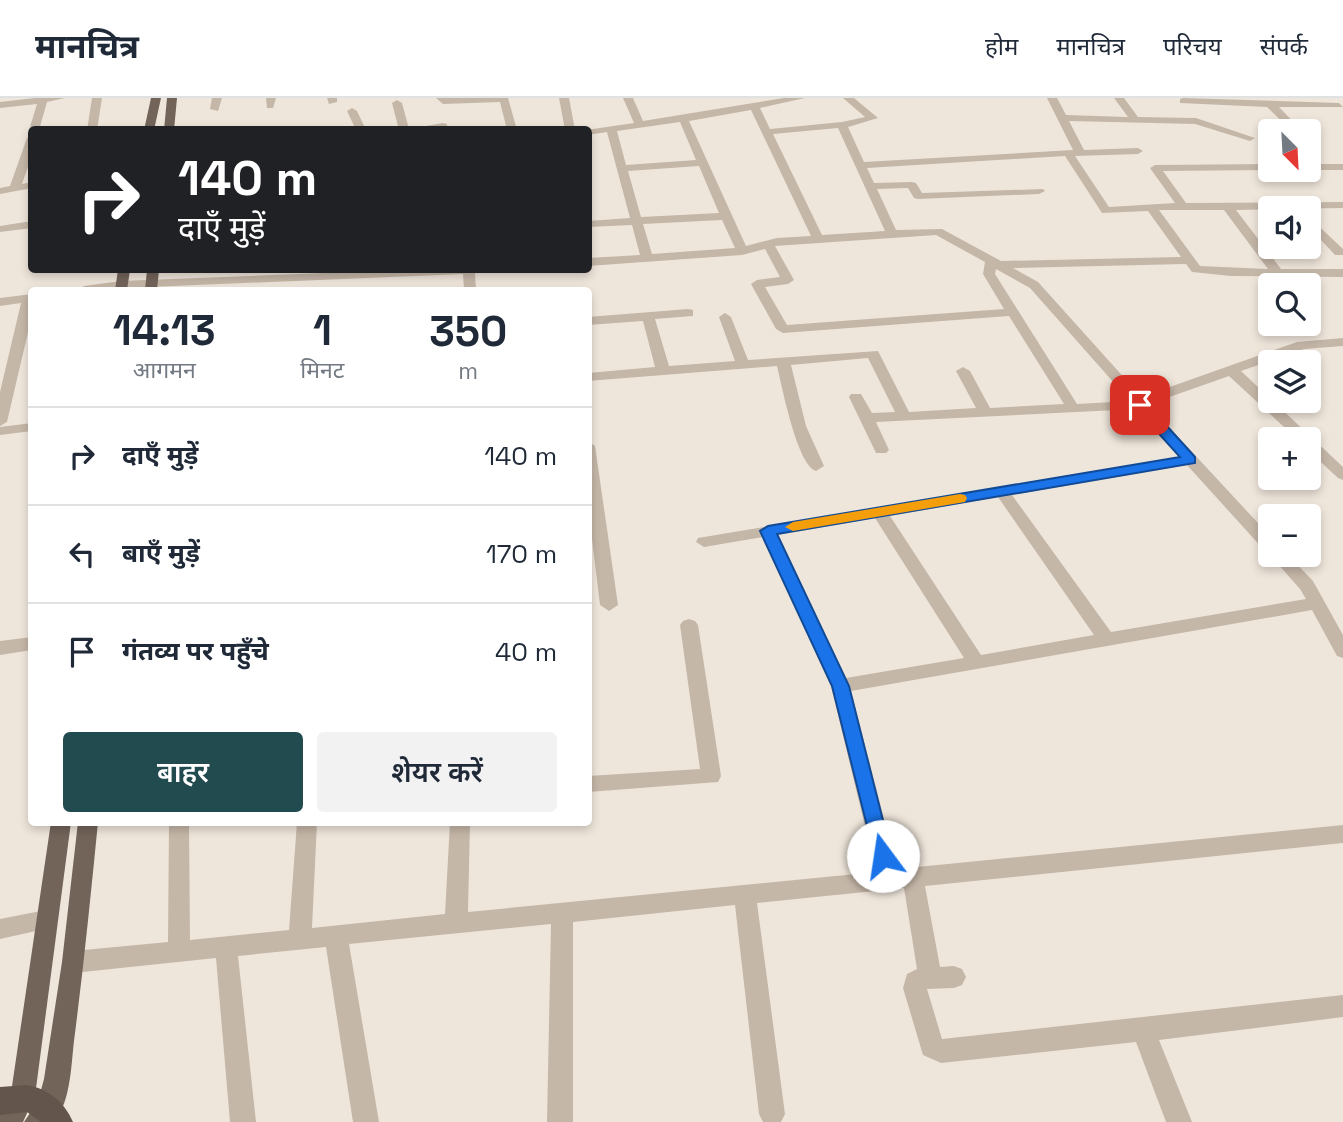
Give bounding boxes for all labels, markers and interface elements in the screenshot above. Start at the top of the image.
text: मानचित्र [35,26,139,68]
text: होम [985,31,1018,62]
text: मानचित्र [1056,31,1125,62]
text: परिचय [1163,31,1222,62]
text: संपर्क [1260,31,1308,62]
north arrow [1258,119,1321,182]
map controls [1258,119,1321,567]
text: 140 m [178,147,317,209]
icon: right [63,154,154,245]
button: sound [1258,196,1321,259]
text: दाएँ मुड़ें [178,208,265,248]
button: search [1258,273,1321,336]
text: 14:13 [113,304,216,357]
text: 1 [313,304,332,357]
text: 350 [429,305,507,358]
button: layers [1258,350,1321,413]
text: आगमन [133,355,196,385]
text: मिनट [300,355,344,385]
text: m [458,356,478,386]
pin [1110,375,1170,435]
icon: arrive [1121,386,1159,424]
button: + [1258,427,1321,490]
icon: right [63,437,101,475]
text: दाएँ मुड़ें [122,438,198,472]
text: 140 m [484,439,557,473]
button: − [1258,504,1321,567]
icon: left [63,535,101,573]
text: बाएँ मुड़ें [122,536,200,570]
text: 170 m [486,537,557,571]
icon: arrive [63,633,101,671]
text: गंतव्य पर पहुँचे [122,634,269,668]
text: 40 m [495,635,557,669]
button: बाहर [63,732,303,812]
button: शेयर करें [317,732,557,812]
position arrow [846,819,920,893]

